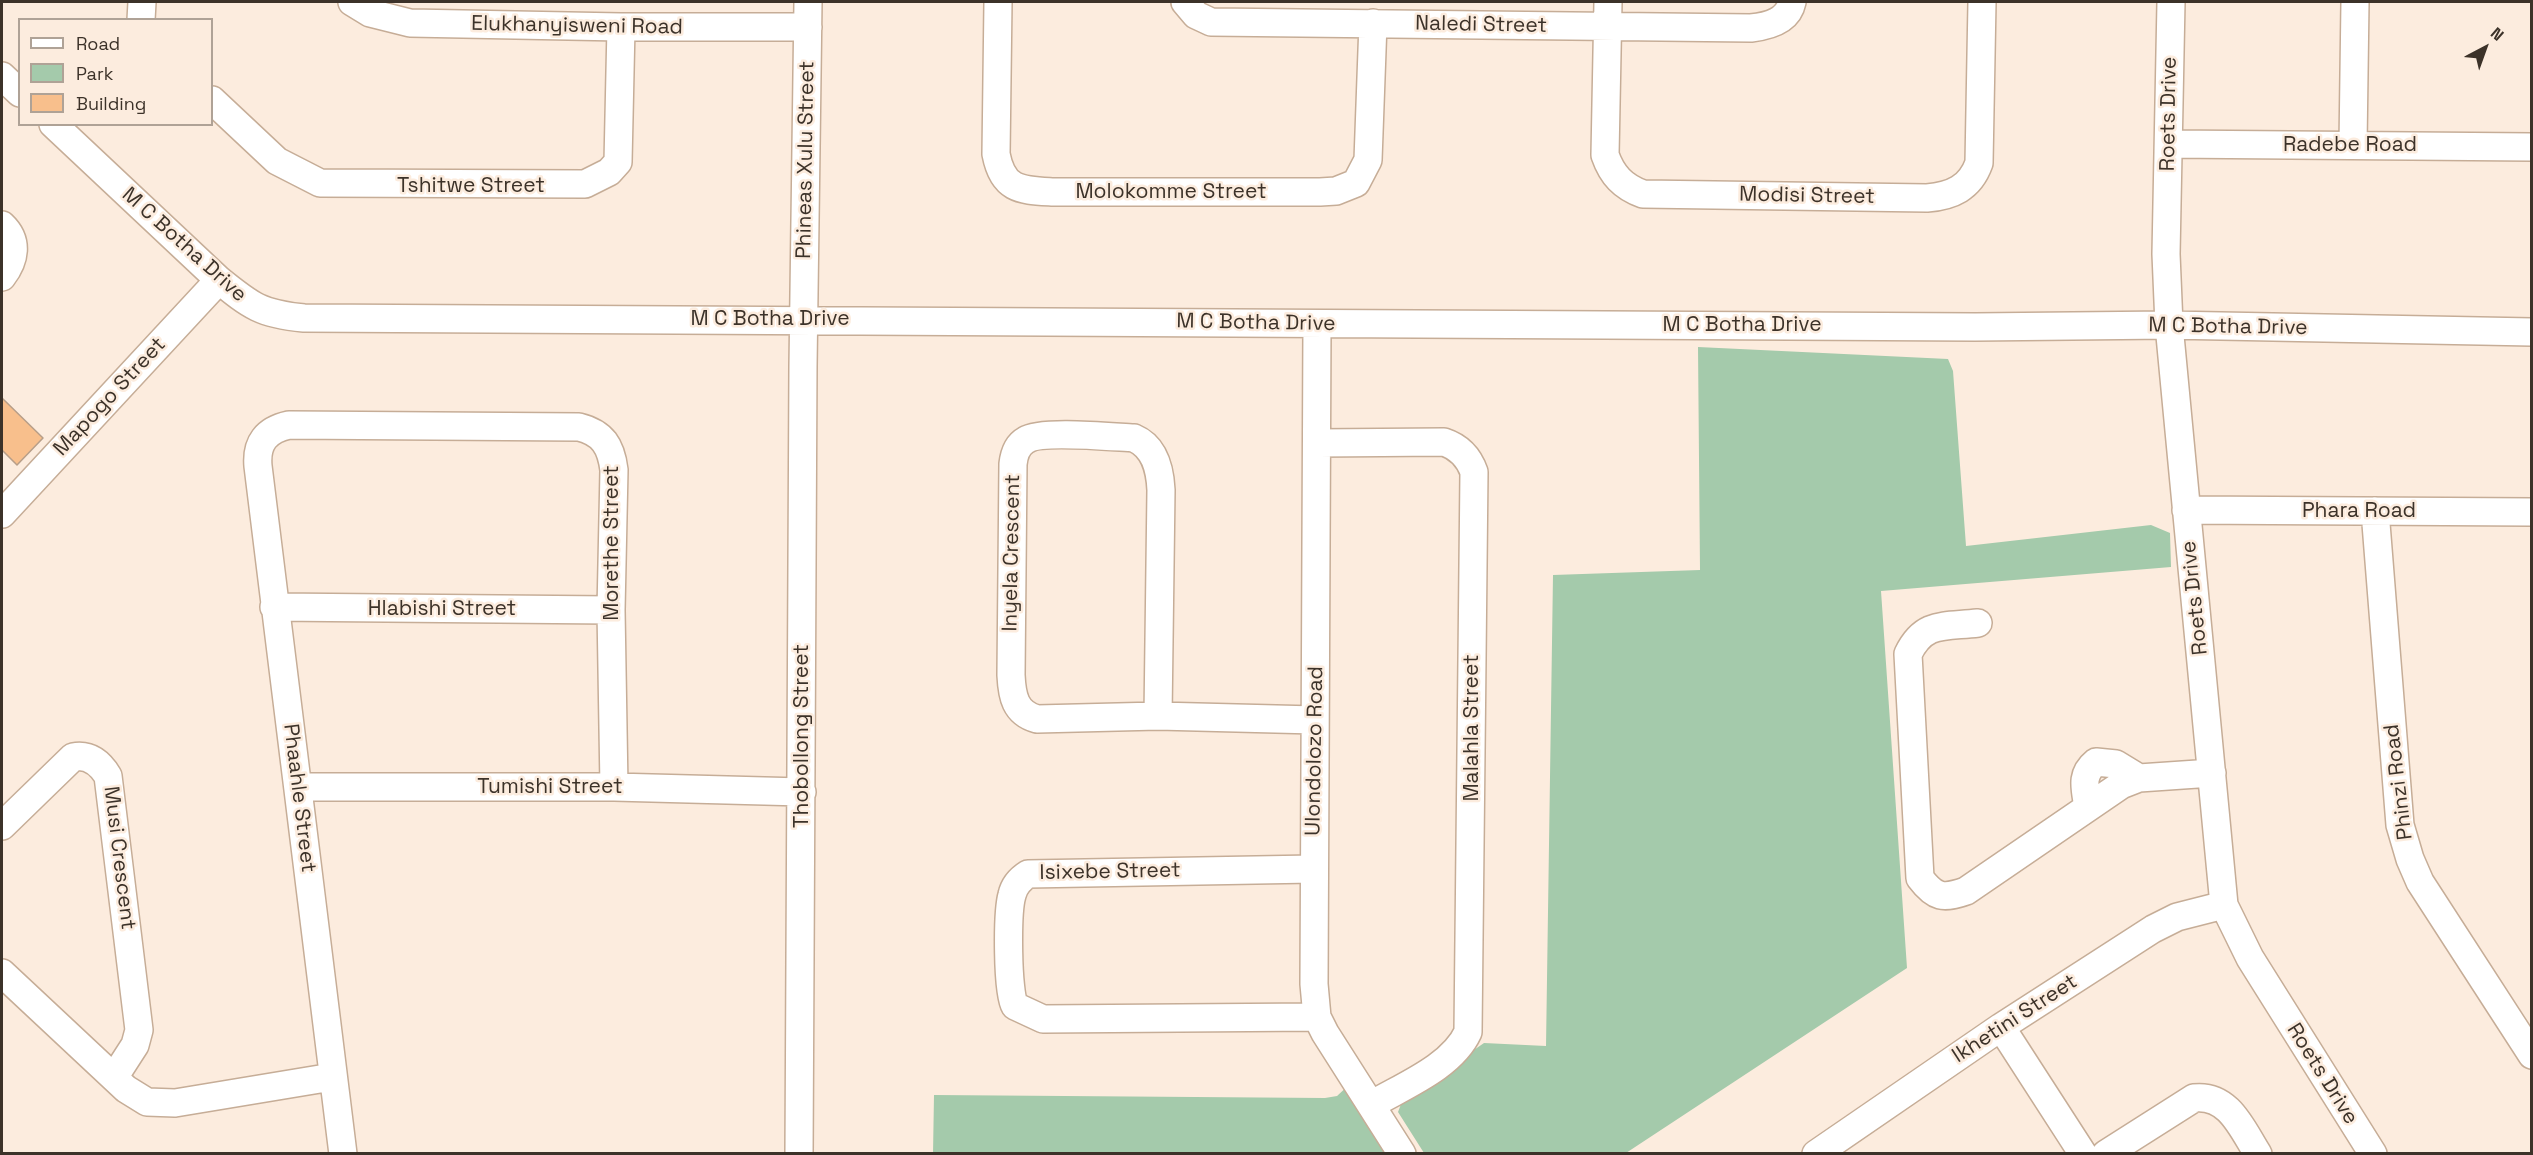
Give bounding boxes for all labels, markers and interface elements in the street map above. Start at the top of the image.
street label: Naledi Street [1415,11,1547,39]
street label: Elukhanyisweni Road [471,12,683,40]
legend [18,18,213,126]
north arrow [2455,18,2515,78]
text: N [2486,23,2508,45]
text: Road [76,32,120,55]
street label: Roets Drive [2155,56,2183,172]
street label: Phineas Xulu Street [792,61,820,259]
text: Park [76,62,113,85]
text: Building [76,92,146,115]
street label: Radebe Road [2283,132,2417,158]
street label: Tshitwe Street [397,173,545,199]
street label: Molokomme Street [1075,179,1267,205]
street label: M C Botha Drive [116,182,252,308]
street label: Modisi Street [1739,182,1875,210]
street label: M C Botha Drive [690,306,850,332]
street label: M C Botha Drive [1176,309,1336,337]
street label: M C Botha Drive [1662,312,1822,338]
street label: M C Botha Drive [2148,313,2308,341]
street label: Mapogo Street [49,333,171,461]
street label: Morethe Street [599,465,625,621]
street label: Inyela Crescent [998,474,1026,632]
street label: Phara Road [2302,498,2416,524]
street label: Roets Drive [2176,540,2214,656]
street label: Hlabishi Street [368,596,516,622]
street label: Thobollong Street [789,644,815,828]
street label: Malahla Street [1459,654,1485,802]
street label: Ulondolozo Road [1301,666,1329,836]
street label: Phaahle Street [277,722,321,874]
street label: Phinzi Road [2379,723,2419,841]
street label: Tumishi Street [477,774,623,800]
street label: Musi Crescent [98,785,140,931]
street label: Isixebe Street [1039,858,1181,886]
street label: Ikhetini Street [1948,969,2082,1069]
street label: Roets Drive [2281,1019,2363,1129]

